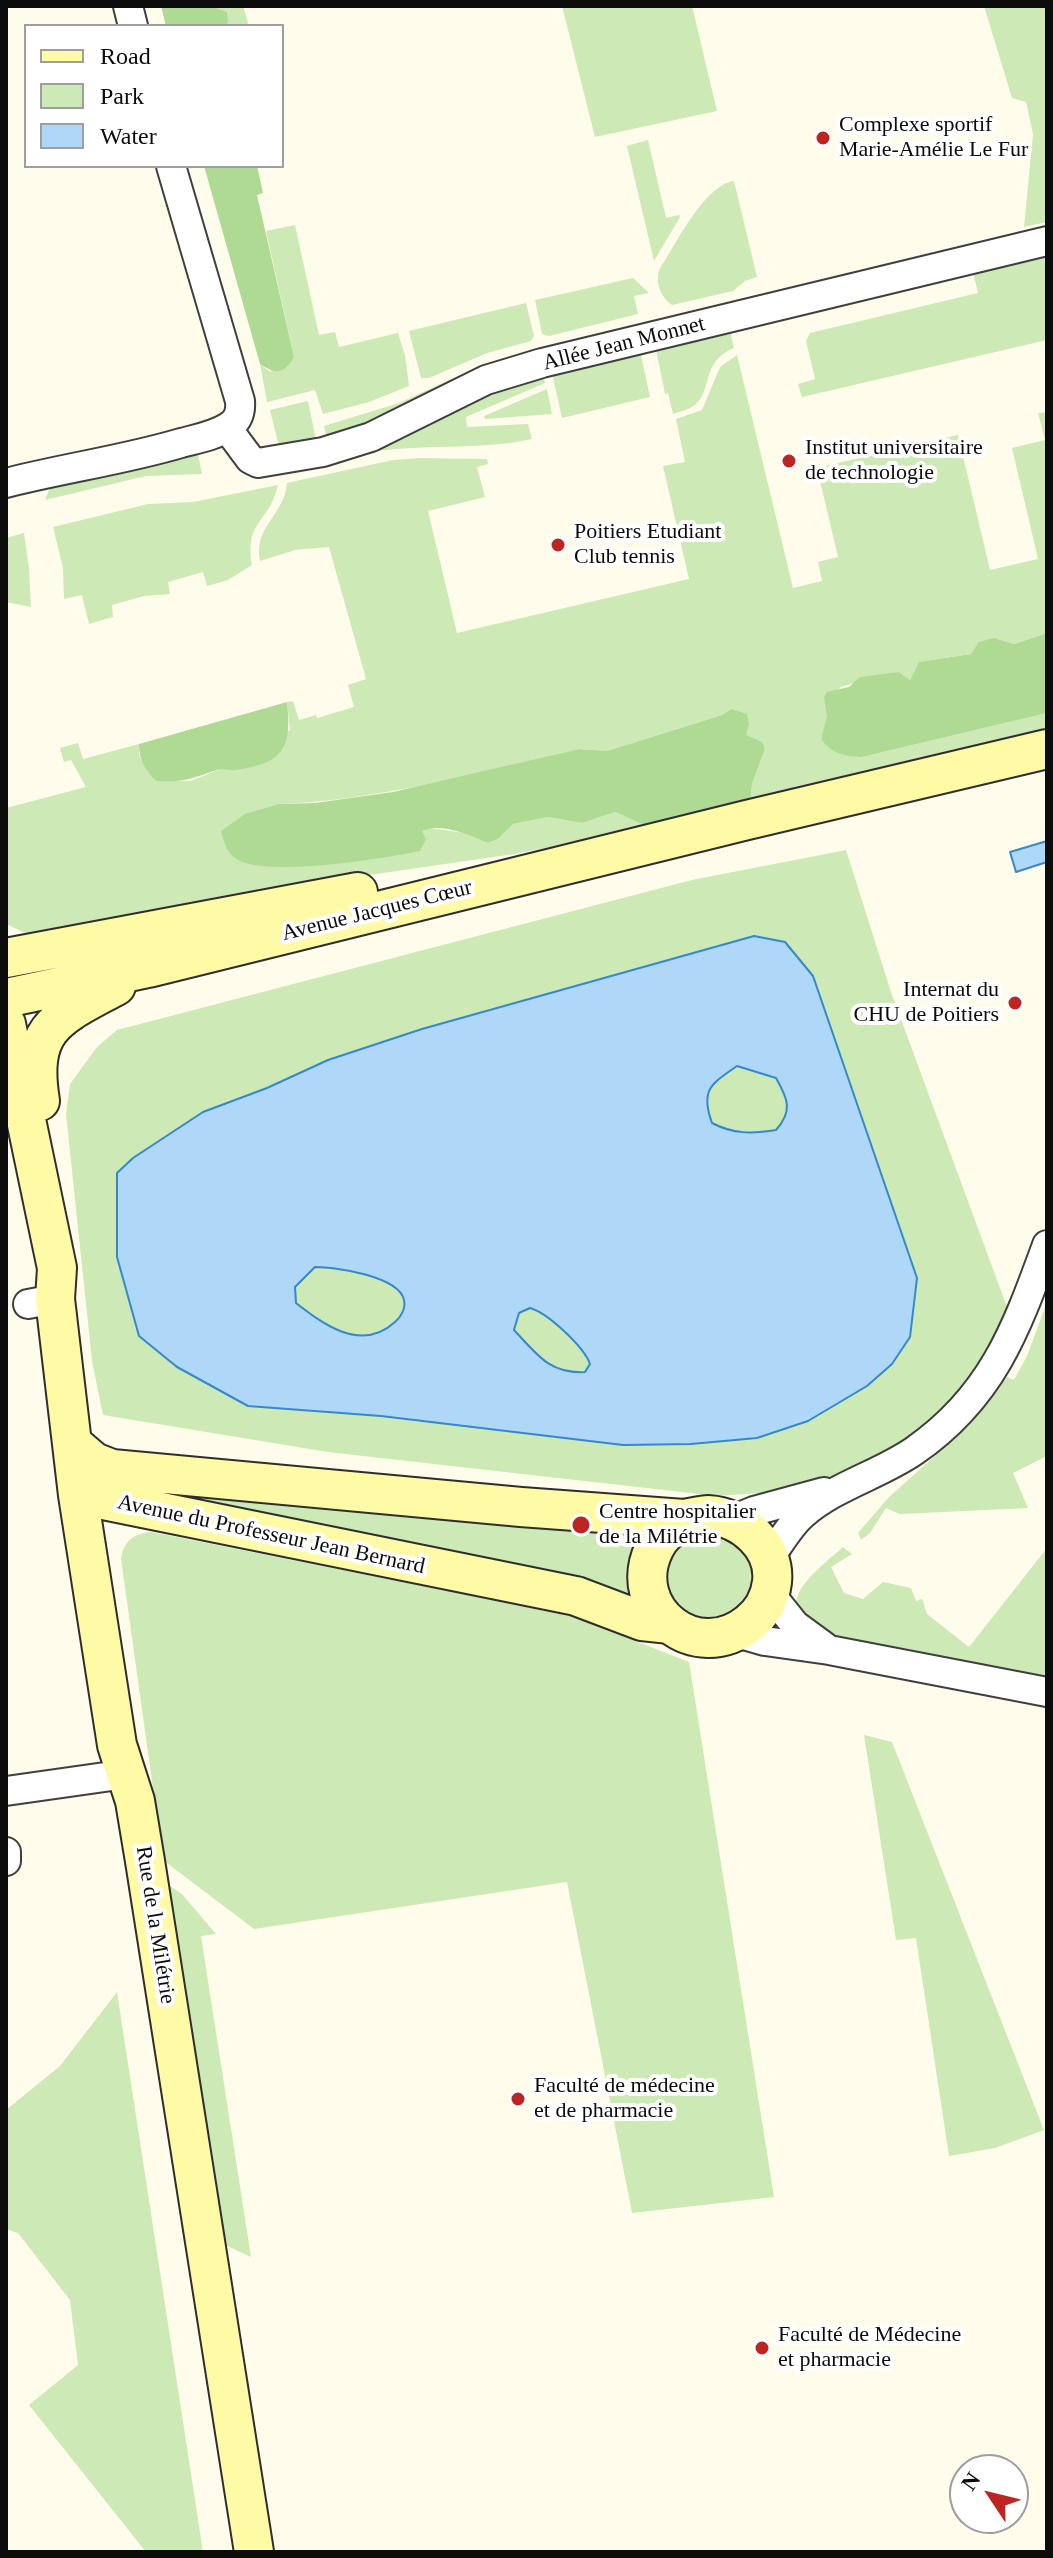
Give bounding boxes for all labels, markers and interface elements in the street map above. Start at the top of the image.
legend [24,24,284,168]
text: Road [100,43,151,69]
text: Park [100,83,144,109]
place label: Complexe sportif Marie-Amélie Le Fur [839,112,1028,164]
text: Water [100,123,157,149]
marker: Complexe sportif Marie-Amélie Le Fur [814,129,832,147]
street label: Allée Jean Monnet [540,311,708,377]
place label: Institut universitaire de technologie [805,435,983,486]
marker: Institut universitaire de technologie [780,452,798,470]
place label: Poitiers Etudiant Club tennis [574,519,721,570]
marker: Poitiers Etudiant Club tennis [549,536,567,554]
street label: Avenue Jacques Cœur [279,875,475,947]
place label: Internat du CHU de Poitiers [854,977,999,1028]
marker: Internat du CHU de Poitiers [1006,994,1024,1012]
street label: Avenue du Professeur Jean Bernard [115,1489,427,1581]
place label: Centre hospitalier de la Milétrie [599,1499,756,1550]
marker: Centre hospitalier de la Milétrie [570,1514,592,1536]
street label: Rue de la Milétrie [129,1844,181,2006]
place label: Faculté de médecine et de pharmacie [534,2073,715,2124]
marker: Faculté de médecine et de pharmacie [509,2090,527,2108]
place label: Faculté de Médecine et pharmacie [778,2322,961,2374]
marker: Faculté de Médecine et pharmacie [753,2339,771,2357]
north arrow [949,2454,1029,2534]
text: N [956,2467,985,2495]

